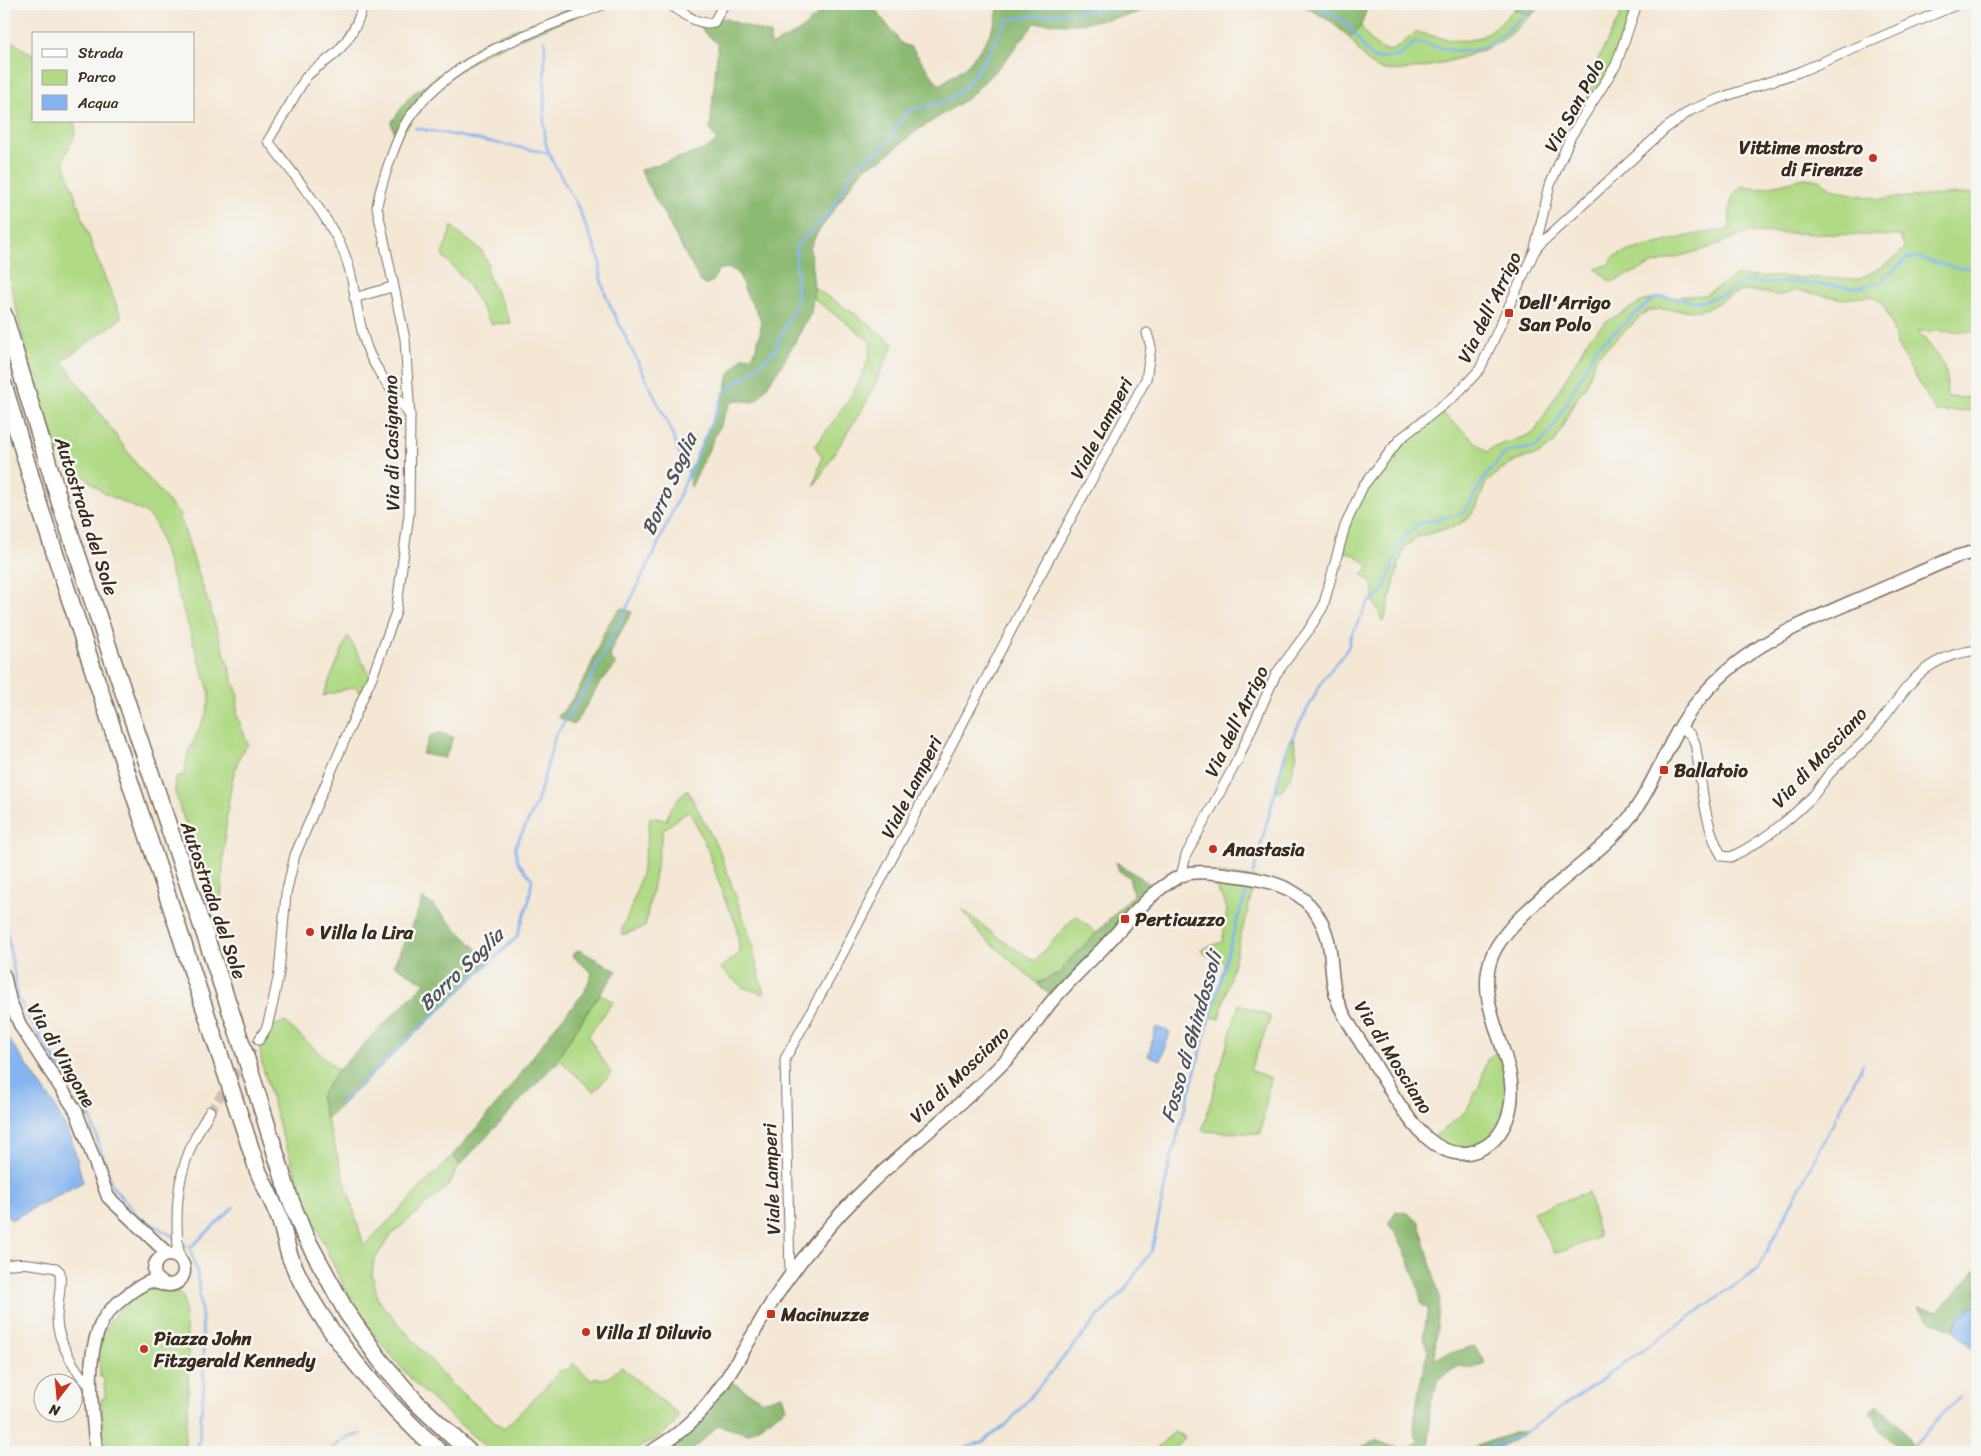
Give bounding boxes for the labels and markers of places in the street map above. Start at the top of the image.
place label: Vittime mostro di Firenze [1739,131,1863,186]
marker: Vittime mostro di Firenze [1867,152,1879,164]
place label: Dell'Arrigo San Polo [1518,286,1611,341]
marker: Dell'Arrigo San Polo [1503,307,1515,319]
place label: Ballatoio [1674,754,1748,787]
marker: Ballatoio [1658,764,1670,776]
place label: Anastasia [1222,833,1305,866]
marker: Anastasia [1207,843,1219,855]
place label: Perticuzzo [1135,903,1225,936]
marker: Perticuzzo [1119,913,1131,925]
place label: Villa la Lira [320,916,414,949]
marker: Villa la Lira [304,926,316,938]
place label: Macinuzze [780,1298,869,1331]
marker: Macinuzze [765,1308,777,1320]
place label: Villa Il Diluvio [596,1316,712,1349]
place label: Piazza John Fitzgerald Kennedy [153,1322,317,1377]
marker: Villa Il Diluvio [580,1326,592,1338]
marker: Piazza John Fitzgerald Kennedy [138,1343,150,1355]

